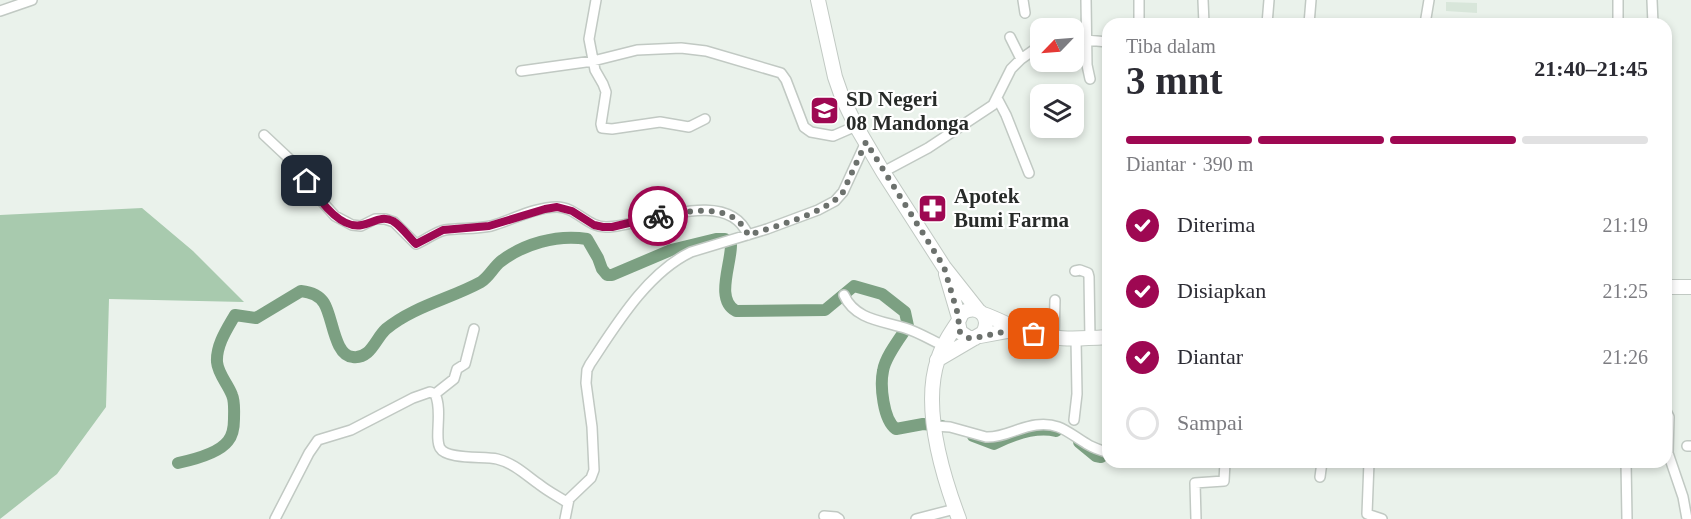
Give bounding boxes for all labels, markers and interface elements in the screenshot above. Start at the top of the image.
north arrow [1030,18,1084,72]
map controls [1030,18,1084,138]
text: Tiba dalam [1126,35,1216,57]
text: 21:40–21:45 [1534,56,1648,81]
text: 3 mnt [1126,59,1222,102]
button: layers [1030,84,1084,138]
place label: SD Negeri 08 Mandonga [846,87,970,135]
school or university icon: SD Negeri 08 Mandonga [809,95,841,127]
text: Diantar · 390 m [1126,153,1253,175]
pin [281,155,332,206]
icon: home [290,164,323,197]
place label: Apotek Bumi Farma [954,184,1069,232]
courier [628,186,688,246]
pharmacy icon: Apotek Bumi Farma [917,192,949,224]
icon: bike [642,200,675,233]
icon: check [1126,209,1159,242]
text: Diterima [1177,212,1255,237]
text: 21:19 [1602,214,1648,236]
icon: check [1126,275,1159,308]
text: Disiapkan [1177,278,1266,303]
text: 21:25 [1602,280,1648,302]
pin [1008,308,1059,359]
icon: bag [1017,317,1050,350]
icon: check [1126,341,1159,374]
text: Diantar [1177,344,1243,369]
text: 21:26 [1602,346,1648,368]
text: Sampai [1177,410,1243,435]

